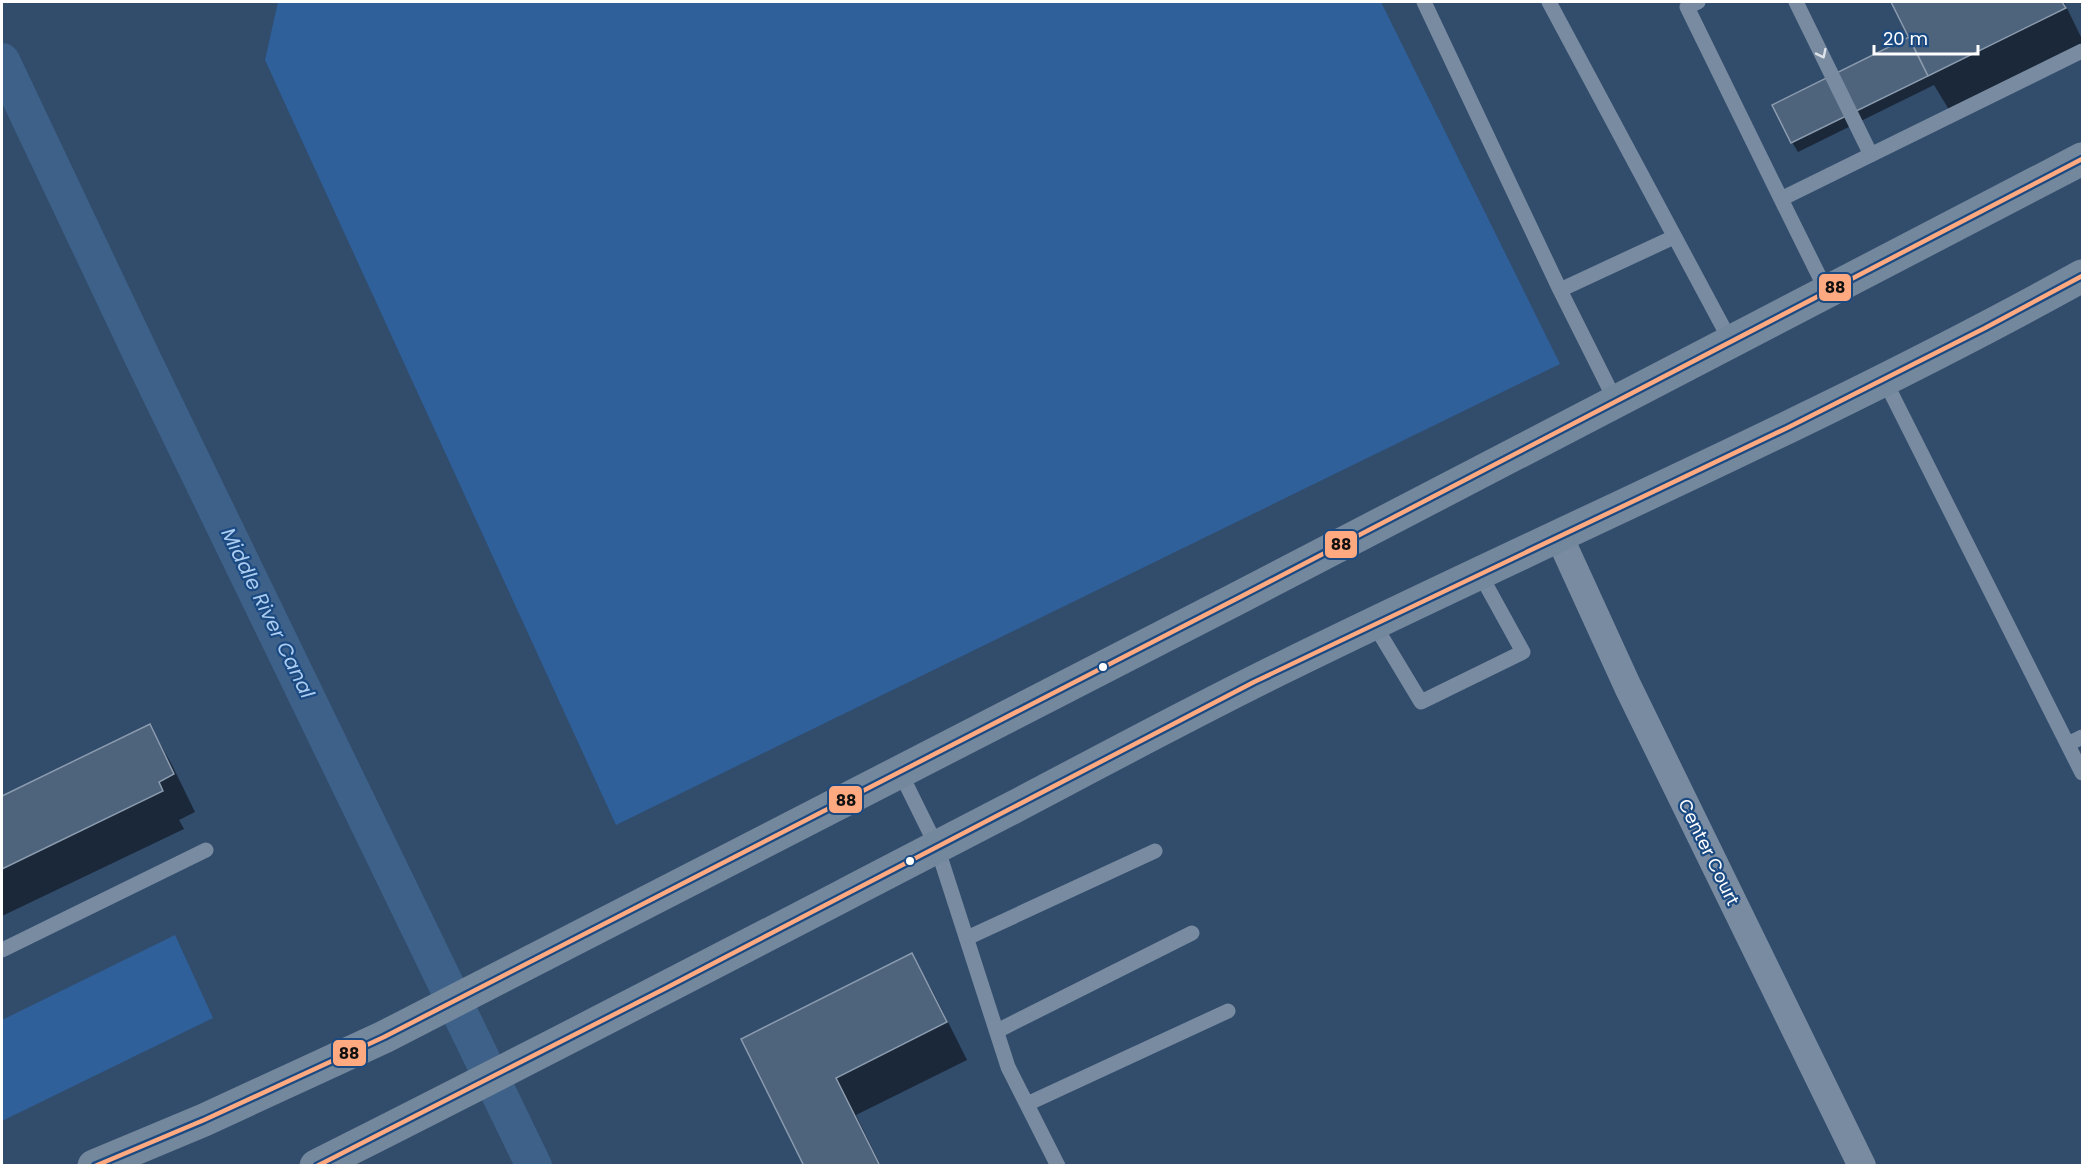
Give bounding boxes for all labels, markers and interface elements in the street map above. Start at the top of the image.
scale bar [1874,18,1978,56]
text: 20 m [1883,26,1928,51]
one-way arrow [1814,48,1826,59]
line badge: 88 [1818,273,1852,302]
text: 88 [1825,276,1845,299]
water label: Middle River Canal [214,523,322,703]
line badge: 88 [1324,530,1358,559]
text: 88 [1331,533,1351,556]
unlabelled marker [1097,661,1109,673]
line badge: 88 [828,785,863,814]
text: 88 [836,789,856,812]
street label: Center Court [1672,794,1746,910]
unlabelled marker [904,855,916,867]
line badge: 88 [332,1039,367,1067]
text: 88 [339,1042,359,1065]

